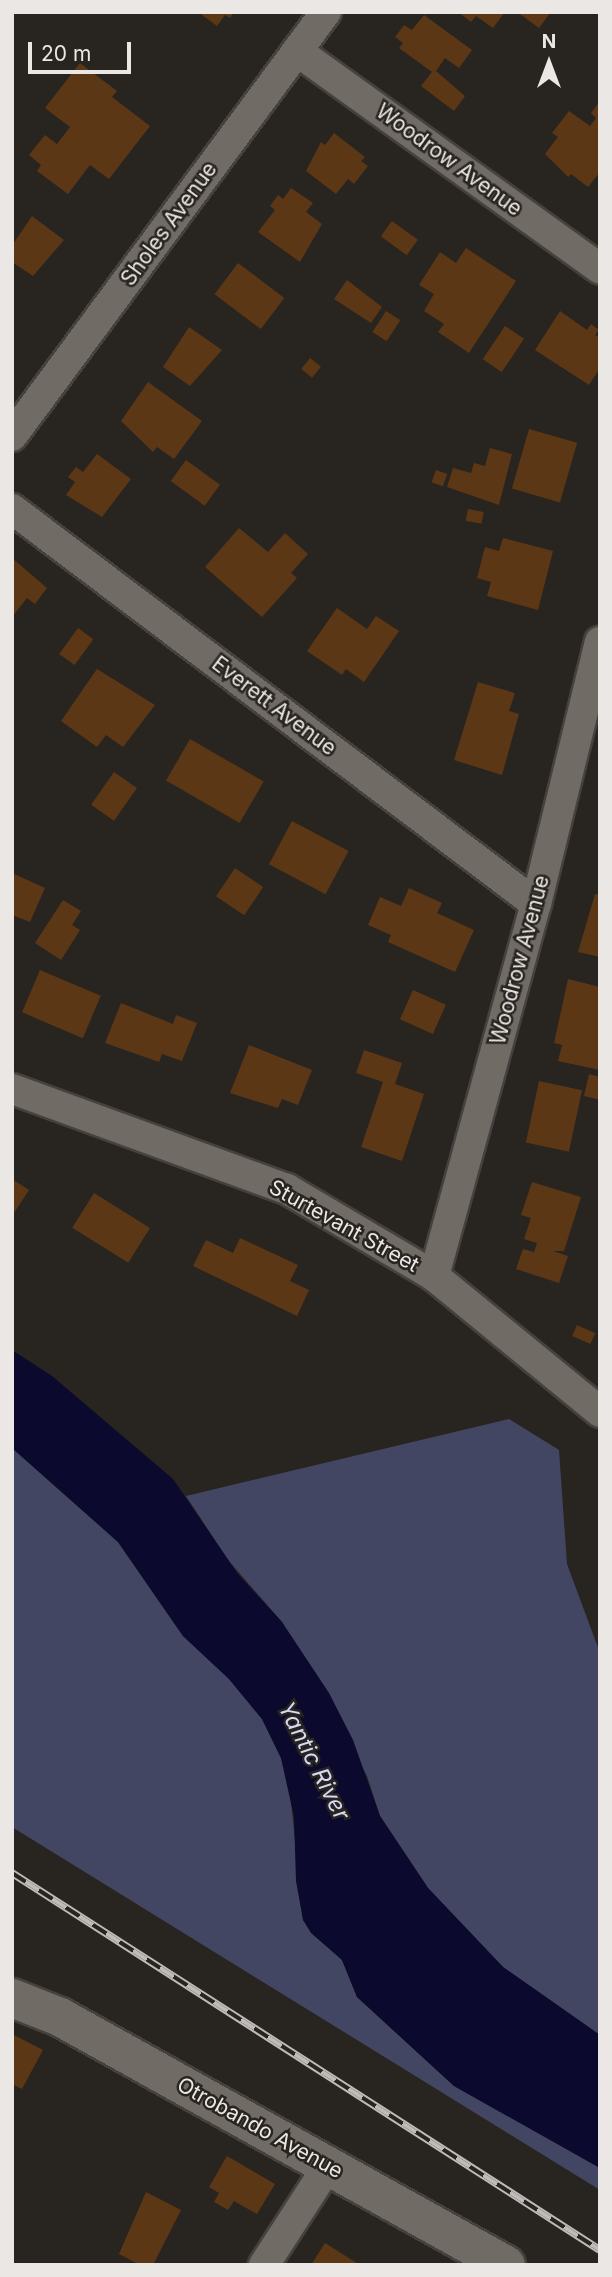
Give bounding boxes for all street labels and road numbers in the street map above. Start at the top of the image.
street label: Woodrow Avenue [371,99,527,221]
street label: Sholes Avenue [116,157,222,291]
street label: Everett Avenue [207,651,341,761]
street label: Woodrow Avenue [485,873,555,1047]
street label: Sturtevant Street [265,1174,423,1278]
street label: Otrobando Avenue [173,2072,347,2184]

